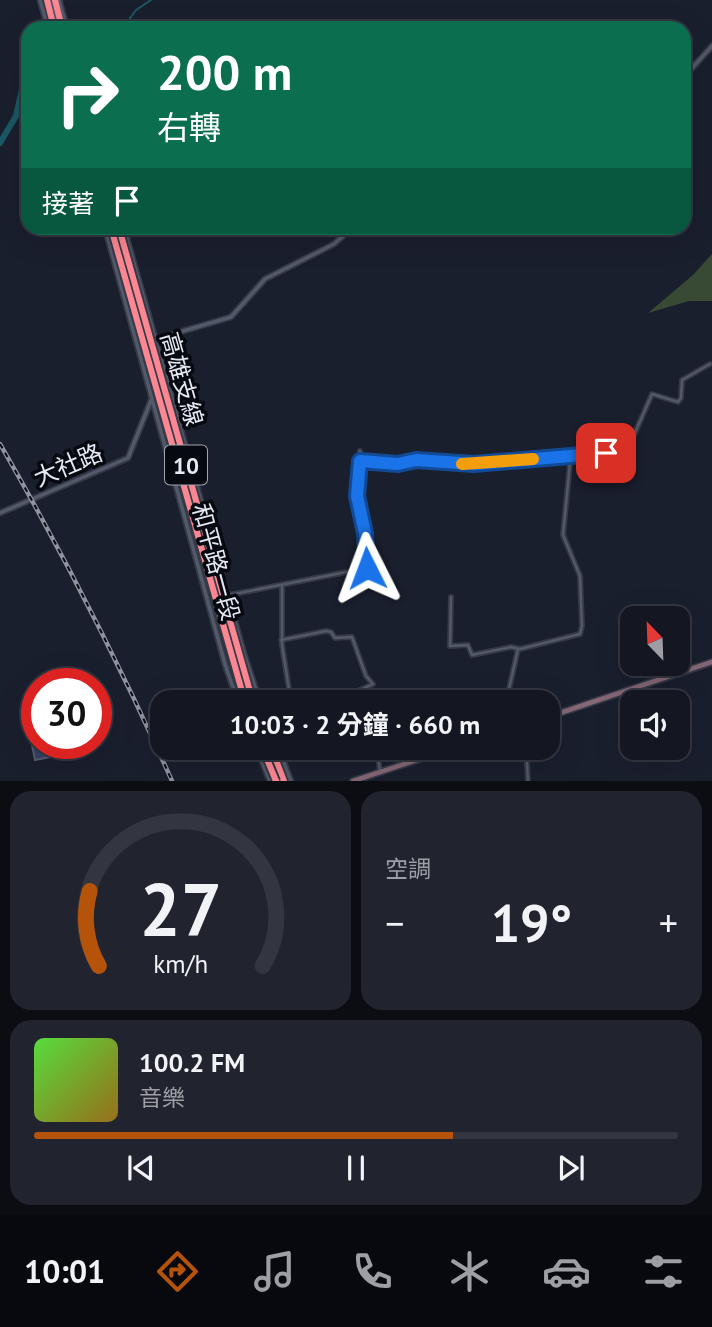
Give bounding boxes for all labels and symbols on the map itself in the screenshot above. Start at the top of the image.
street label: 高雄支線 [154,329,210,429]
pin [576,423,636,483]
street label: 大社路 [29,437,107,493]
road number: 10 [165,446,207,485]
street label: 和平路一段 [185,500,247,624]
position arrow [330,531,404,605]
north arrow [620,606,690,676]
speed limit sign: 30 [21,668,112,759]

